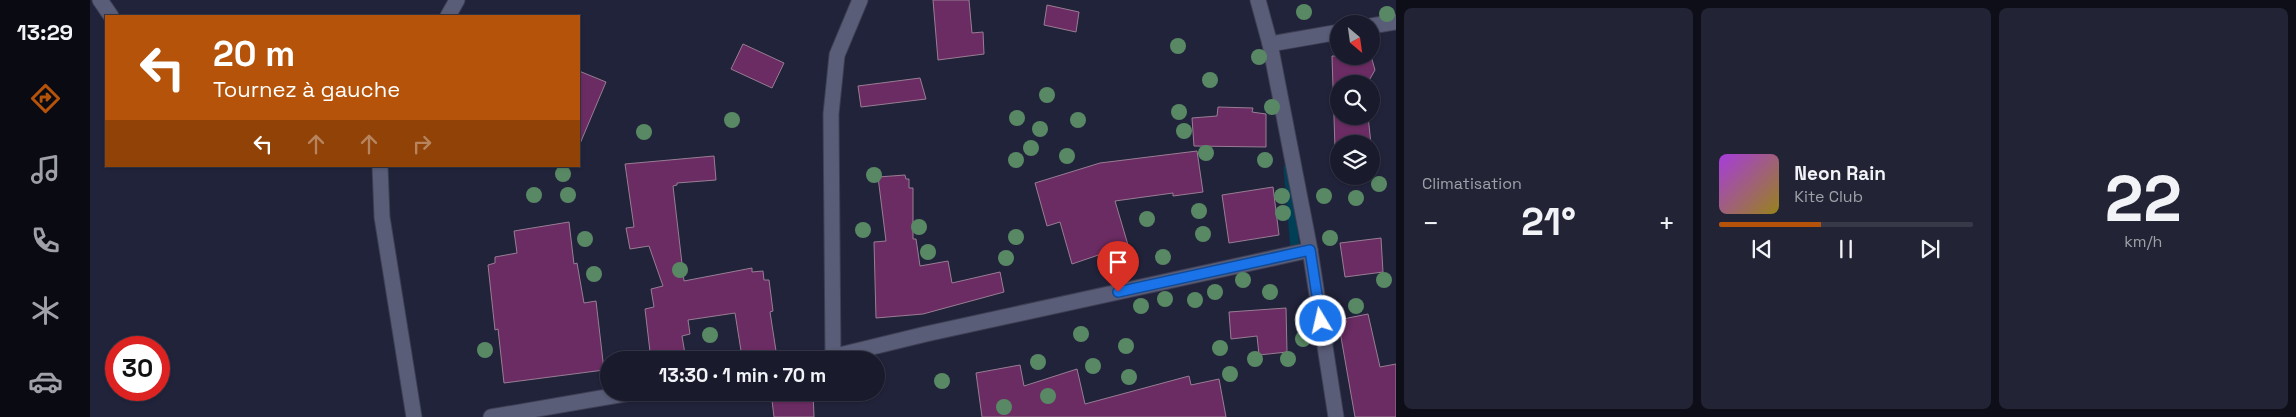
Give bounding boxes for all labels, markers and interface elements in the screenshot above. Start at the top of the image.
north arrow [1330,15,1380,65]
map controls [1330,15,1380,185]
text: 13:29 [17,18,73,46]
text: 20 m [213,32,295,76]
icon: left [130,35,195,100]
text: Tournez à gauche [213,75,400,103]
button: search [1330,75,1380,125]
icon: directions [28,81,63,116]
icon: left [249,130,277,158]
icon: ahead [302,130,330,158]
icon: ahead [355,130,383,158]
icon: right [408,130,436,158]
button: layers [1330,135,1380,185]
icon: music [28,152,63,187]
text: 22 [2105,157,2182,240]
text: Neon Rain [1794,161,1886,186]
text: Climatisation [1422,173,1522,194]
text: Kite Club [1794,186,1863,207]
text: 21° [1521,198,1576,246]
text: − [1422,205,1439,241]
text: + [1658,205,1675,241]
icon: phone [28,223,63,258]
text: km/h [2124,231,2162,252]
icon: previous [1748,235,1776,263]
icon: pause [1832,235,1860,263]
icon: next [1916,235,1944,263]
pin [1097,241,1139,292]
icon: arrive [1104,248,1132,276]
icon: climate [28,293,63,328]
position arrow [1294,294,1346,346]
speed limit sign: 30 [105,336,170,401]
text: 13:30 · 1 min · 70 m [659,363,826,388]
icon: car [28,364,63,399]

